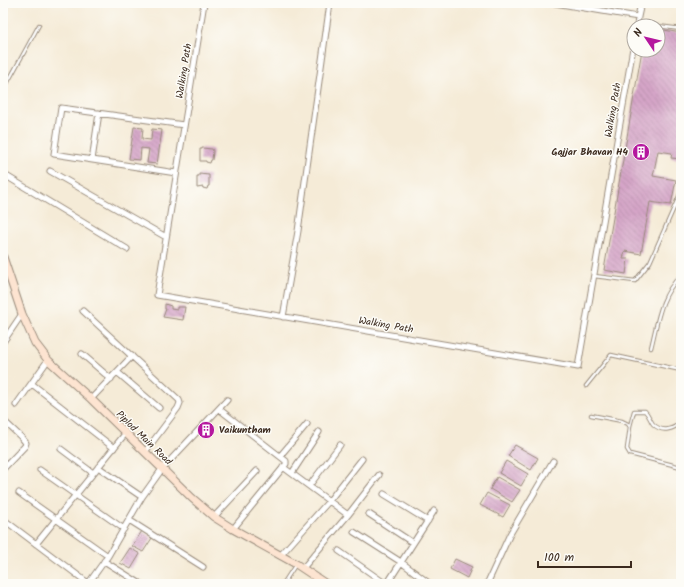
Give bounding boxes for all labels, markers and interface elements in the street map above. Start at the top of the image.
north arrow [626,18,666,58]
text: N [629,25,648,41]
street label: Walking Path [172,42,196,100]
street label: Walking Path [600,81,626,139]
building icon: Gajjar Bhavan H4 [631,142,651,162]
place label: Gajjar Bhavan H4 [552,144,629,160]
street label: Walking Path [357,312,415,338]
street label: Piplod Main Road [112,407,177,470]
building icon: Vaikuntham [196,420,216,440]
place label: Vaikuntham [219,422,271,438]
scale bar [538,543,631,569]
text: 100 m [544,548,575,567]

